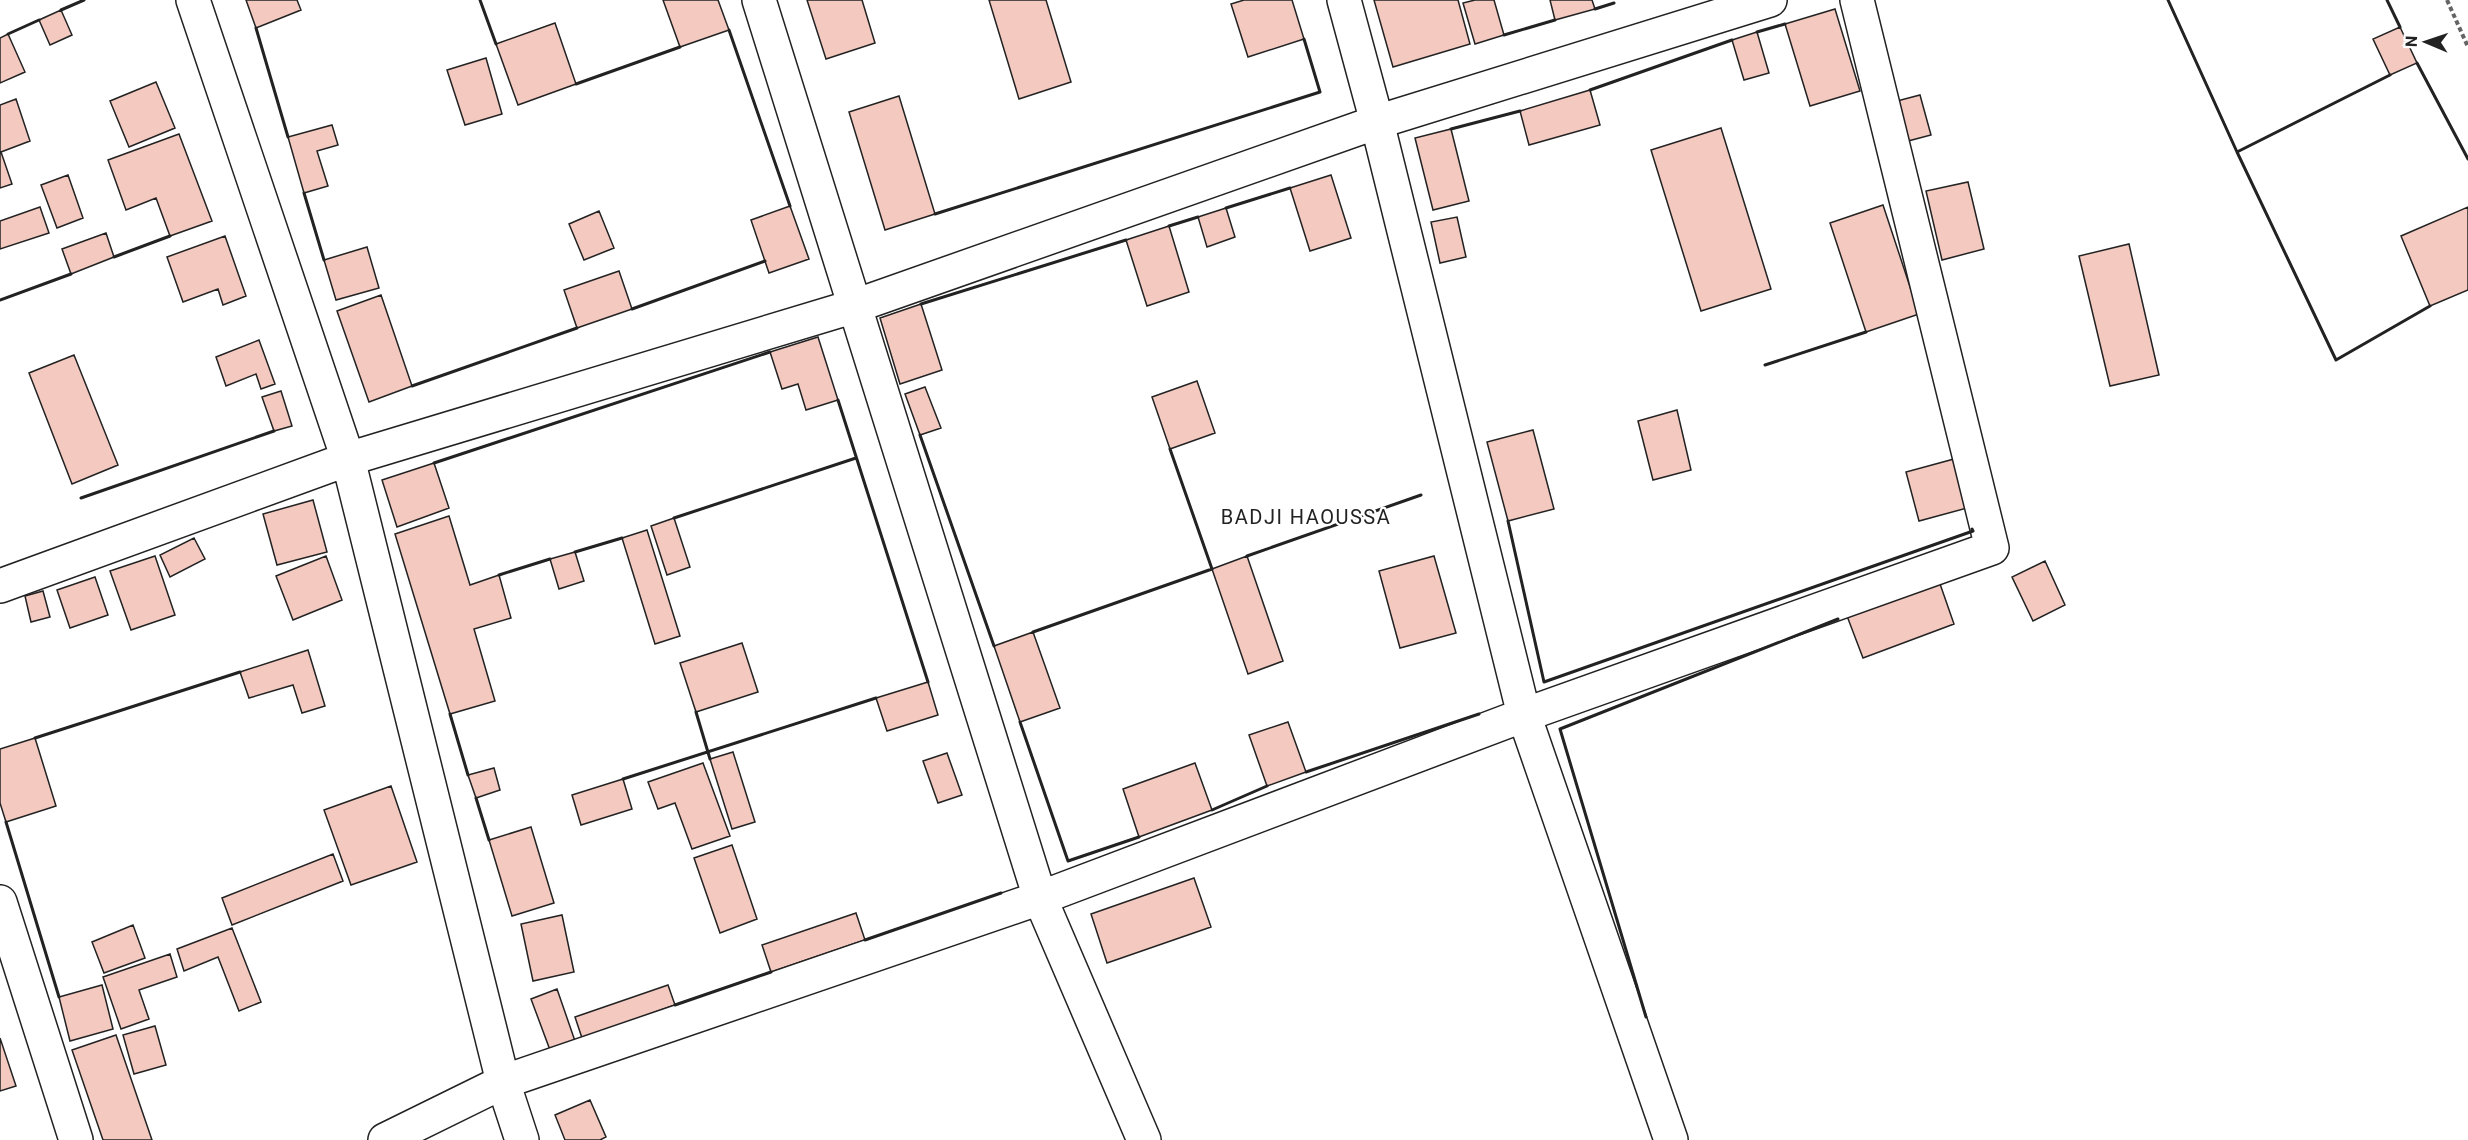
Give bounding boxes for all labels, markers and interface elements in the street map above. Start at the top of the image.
north arrow [2396,12,2456,72]
text: N [2402,36,2421,47]
district label: BADJI HAOUSSA [1221,505,1391,529]

